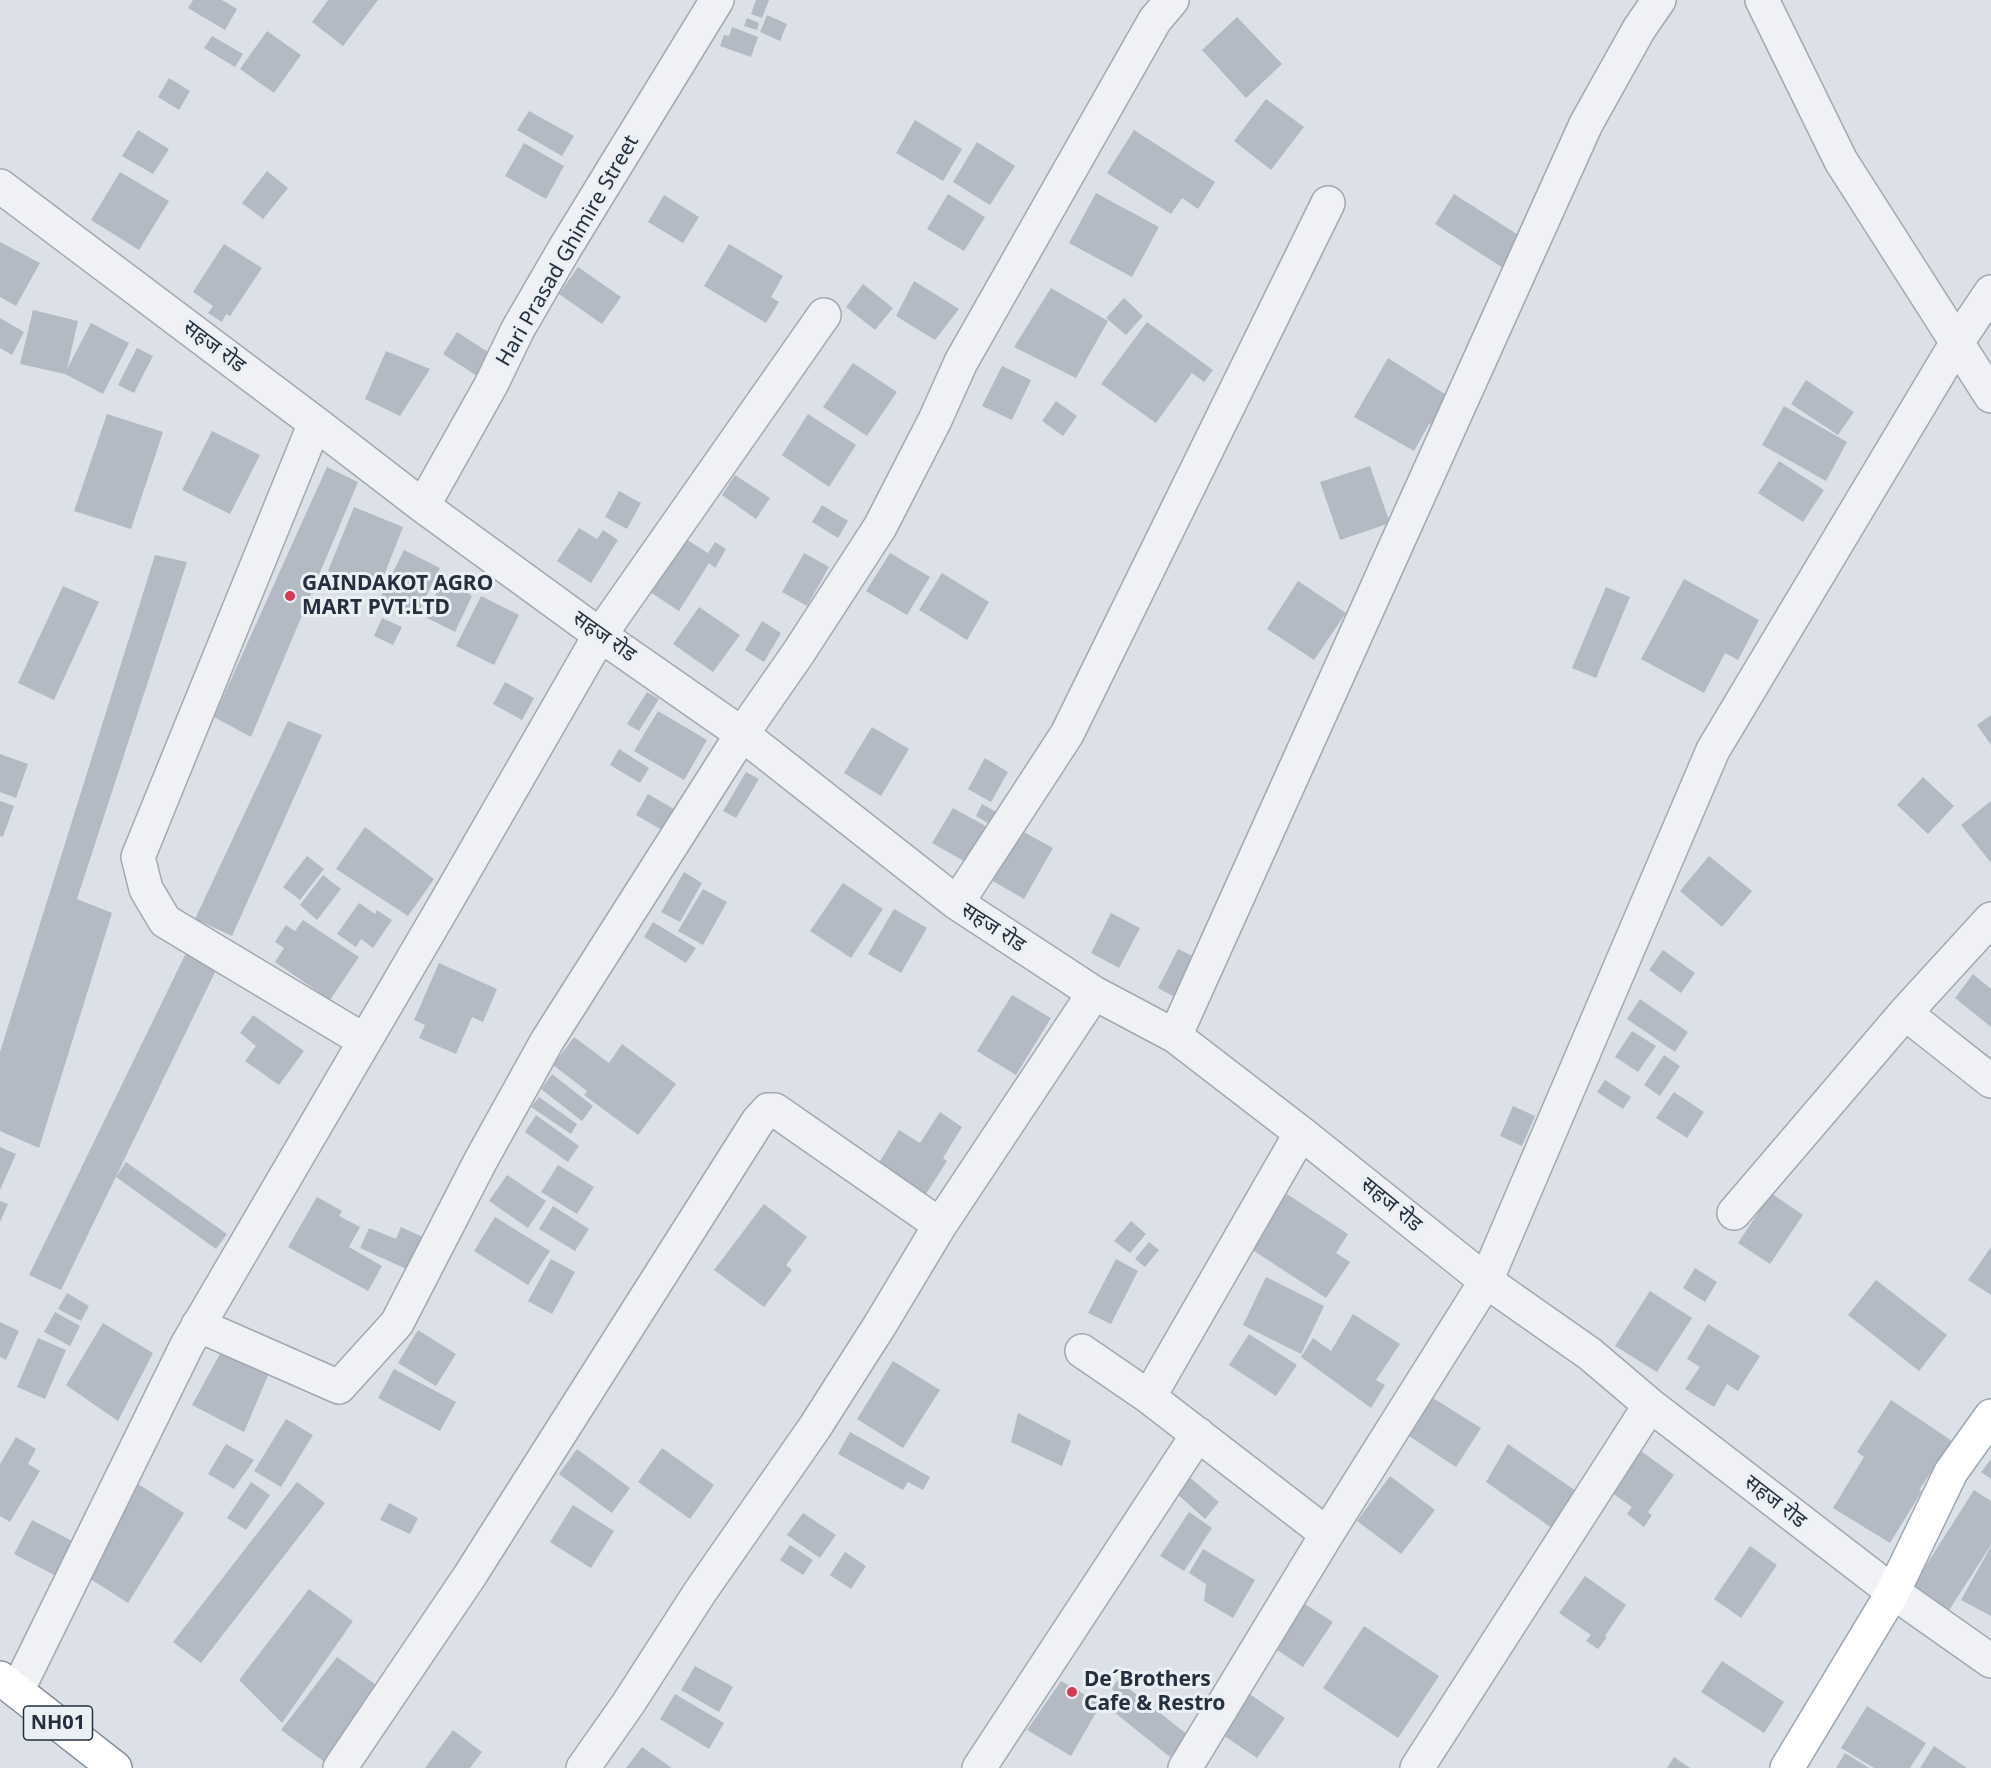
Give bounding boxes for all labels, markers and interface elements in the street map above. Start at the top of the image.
street label: Hari Prasad Ghimire Street [491,131,645,371]
street label: सहज रोड [178,315,250,379]
place label: GAINDAKOT AGRO MART PVT.LTD [302,571,493,621]
marker: GAINDAKOT AGRO MART PVT.LTD [283,589,297,603]
street label: सहज रोड [567,606,641,668]
street label: सहज रोड [956,898,1030,958]
street label: सहज रोड [1355,1173,1427,1237]
street label: सहज रोड [1739,1470,1811,1534]
place label: De´Brothers Cafe & Restro [1084,1667,1225,1717]
marker: De´Brothers Cafe & Restro [1065,1685,1079,1699]
road number: NH01 [23,1706,92,1740]

